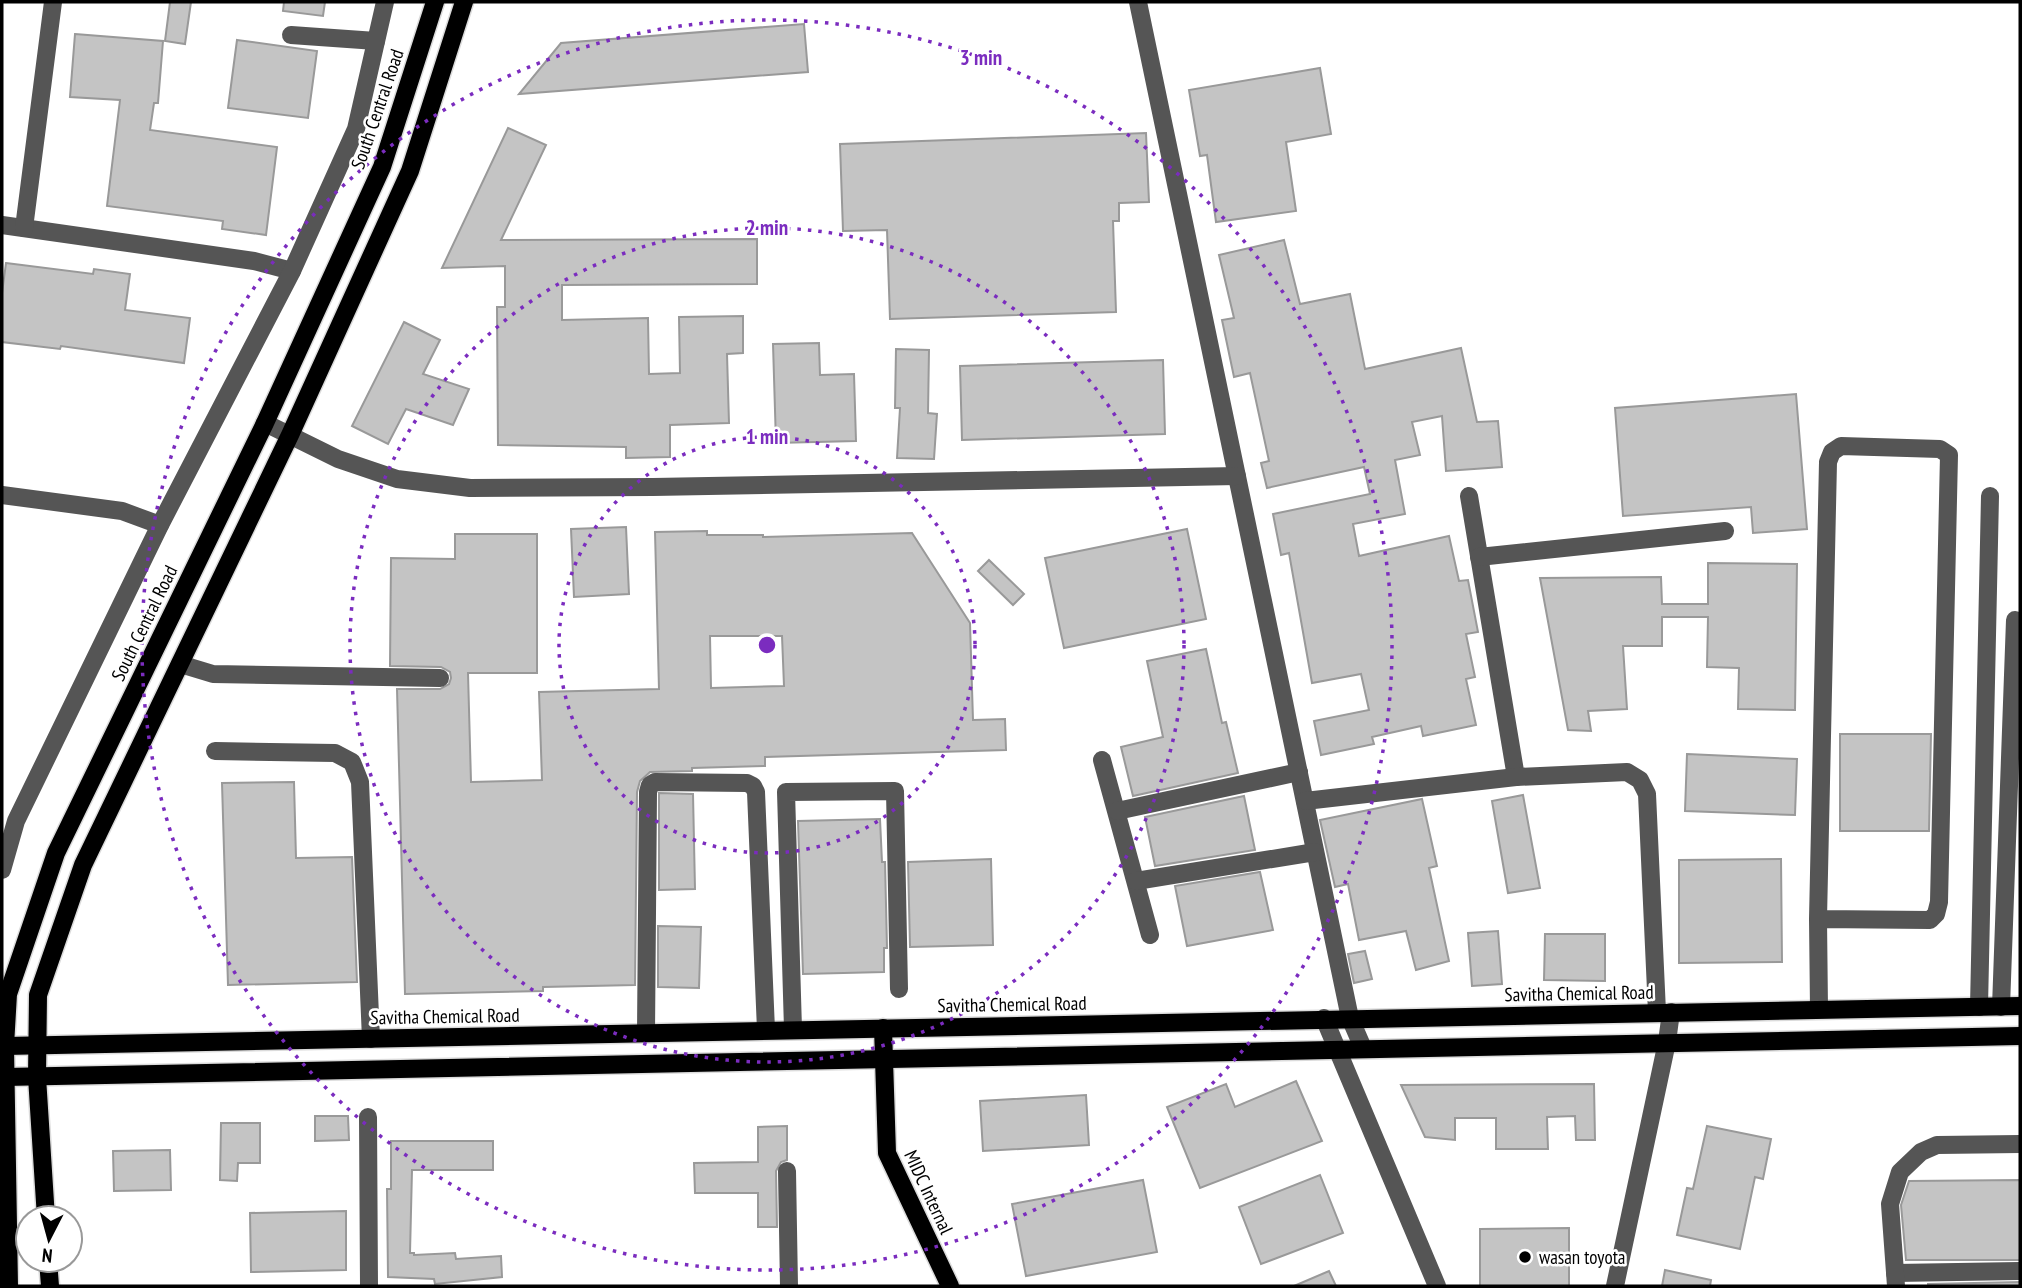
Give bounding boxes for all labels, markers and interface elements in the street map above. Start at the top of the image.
text: 3 min [960,44,1002,71]
street label: South Central Road [345,46,409,172]
text: 2 min [746,214,788,241]
text: 1 min [746,423,788,450]
street label: South Central Road [106,561,182,685]
centre of rings [755,633,779,657]
street label: Savitha Chemical Road [1504,980,1654,1006]
street label: Savitha Chemical Road [937,991,1087,1017]
street label: Savitha Chemical Road [370,1003,520,1029]
street label: MIDC Internal [899,1146,959,1238]
north arrow [14,1204,84,1274]
text: N [41,1243,54,1268]
place label: wasan toyota [1539,1245,1625,1269]
marker: wasan toyota [1517,1249,1533,1265]

